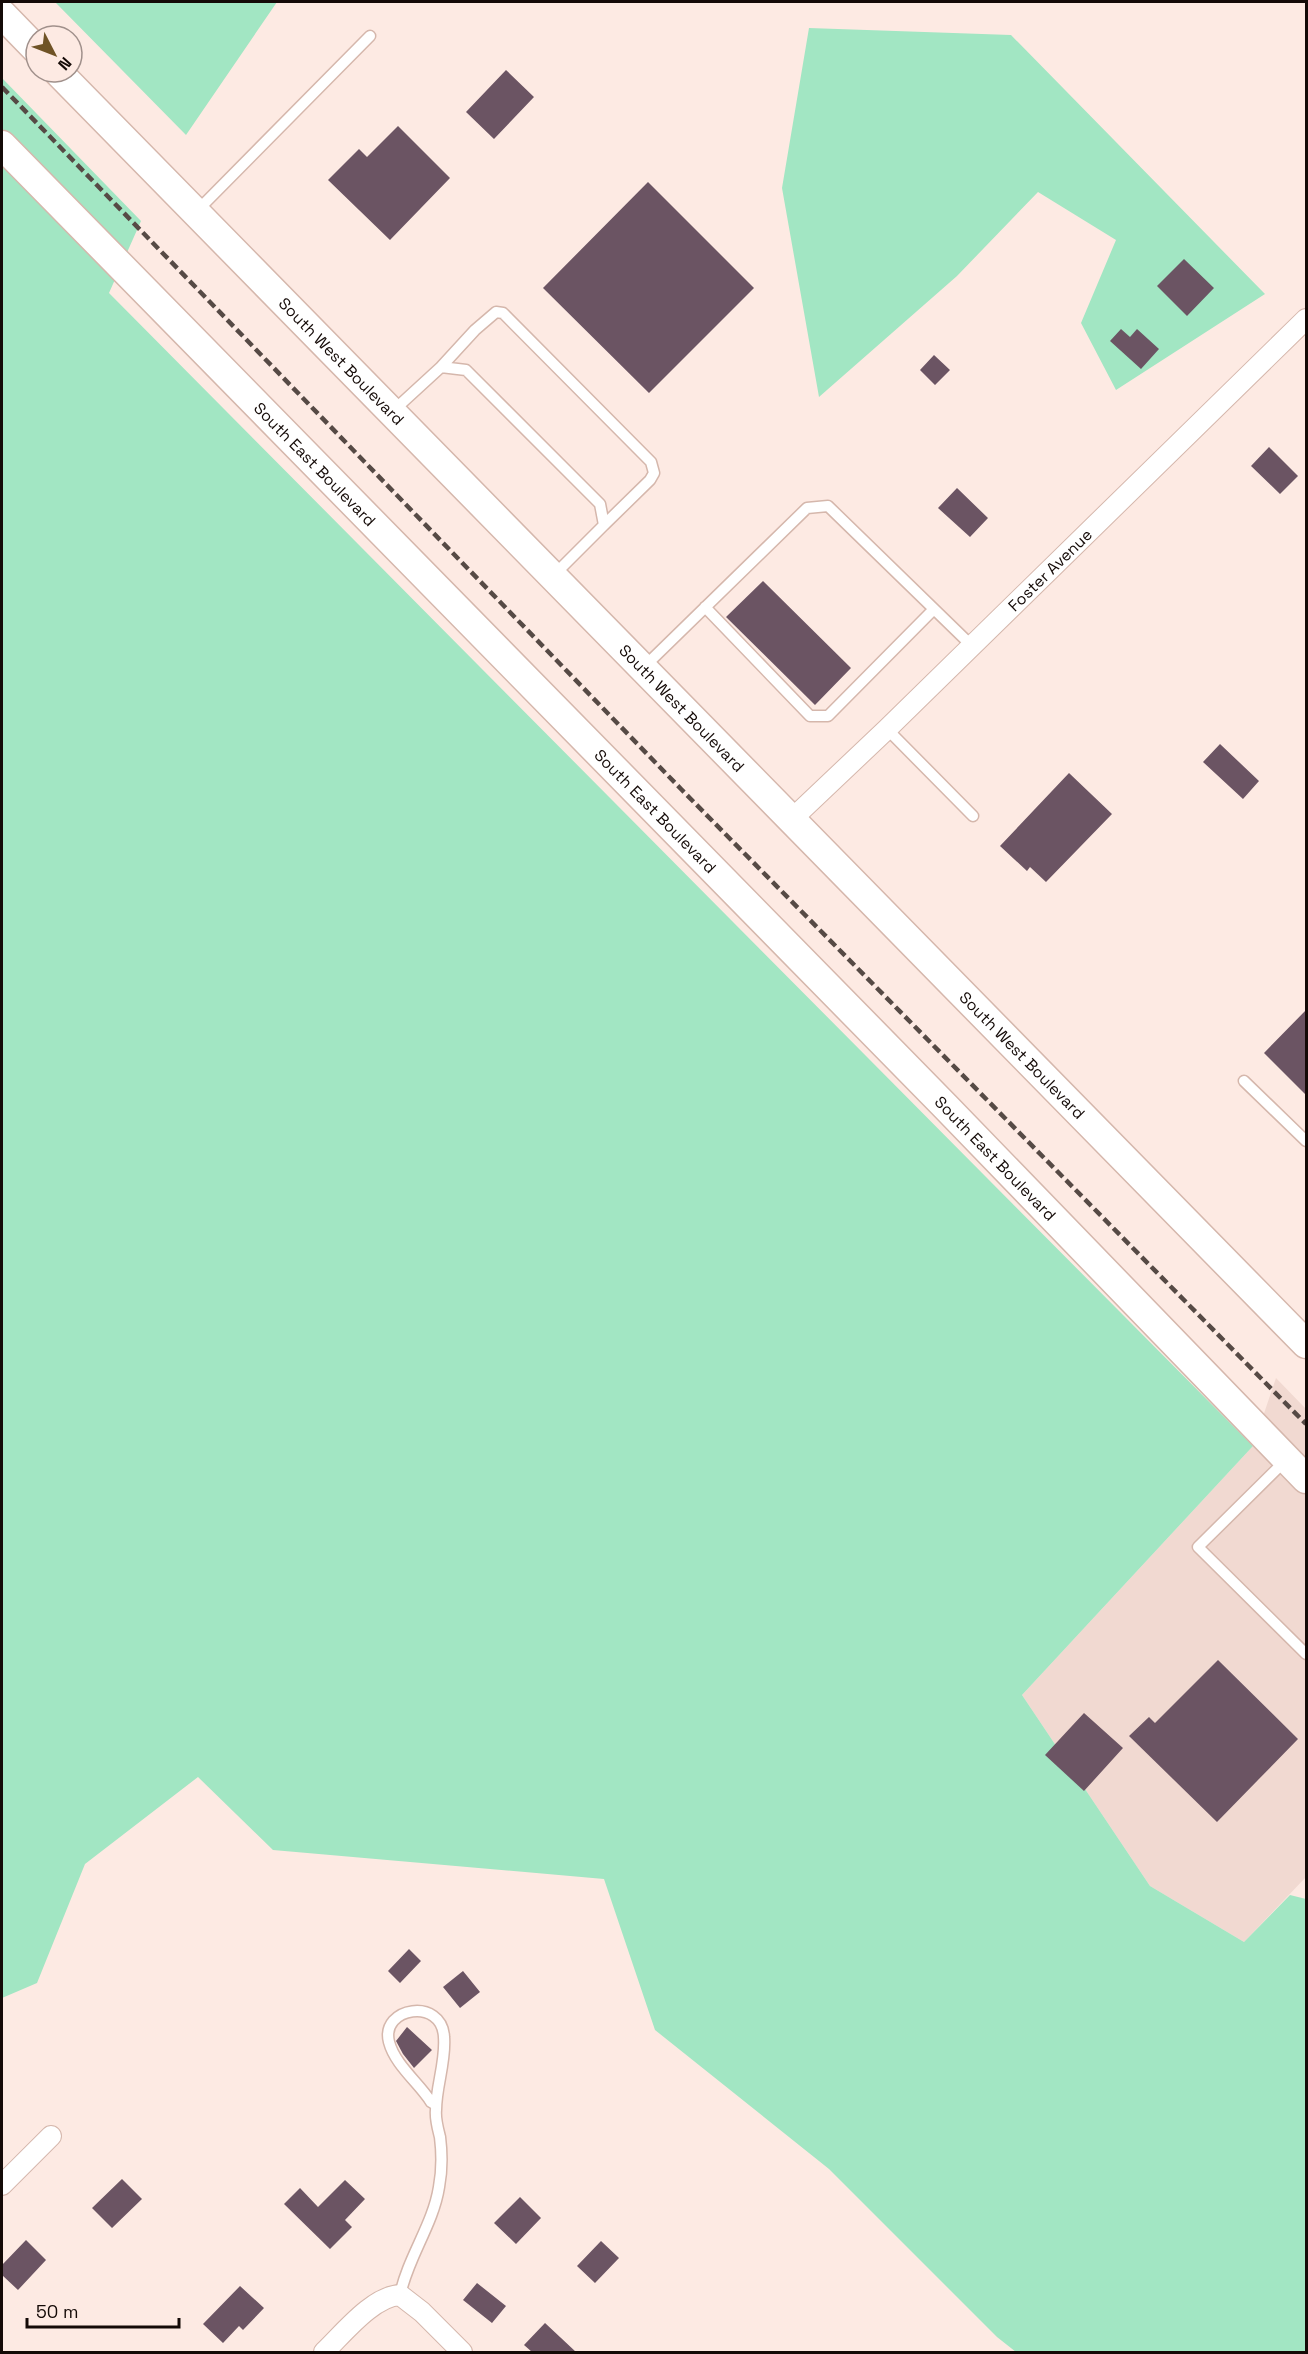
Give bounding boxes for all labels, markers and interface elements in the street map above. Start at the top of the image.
north arrow [24,24,84,84]
text: N [53,53,76,75]
street label: South West Boulevard [274,293,409,429]
street label: South East Boulevard [250,398,381,531]
street label: Foster Avenue [1003,524,1096,616]
street label: South West Boulevard [615,640,749,776]
street label: South East Boulevard [590,744,721,877]
street label: South West Boulevard [955,987,1090,1123]
street label: South East Boulevard [930,1091,1061,1225]
scale bar [27,2291,178,2329]
text: 50 m [36,2300,78,2323]

